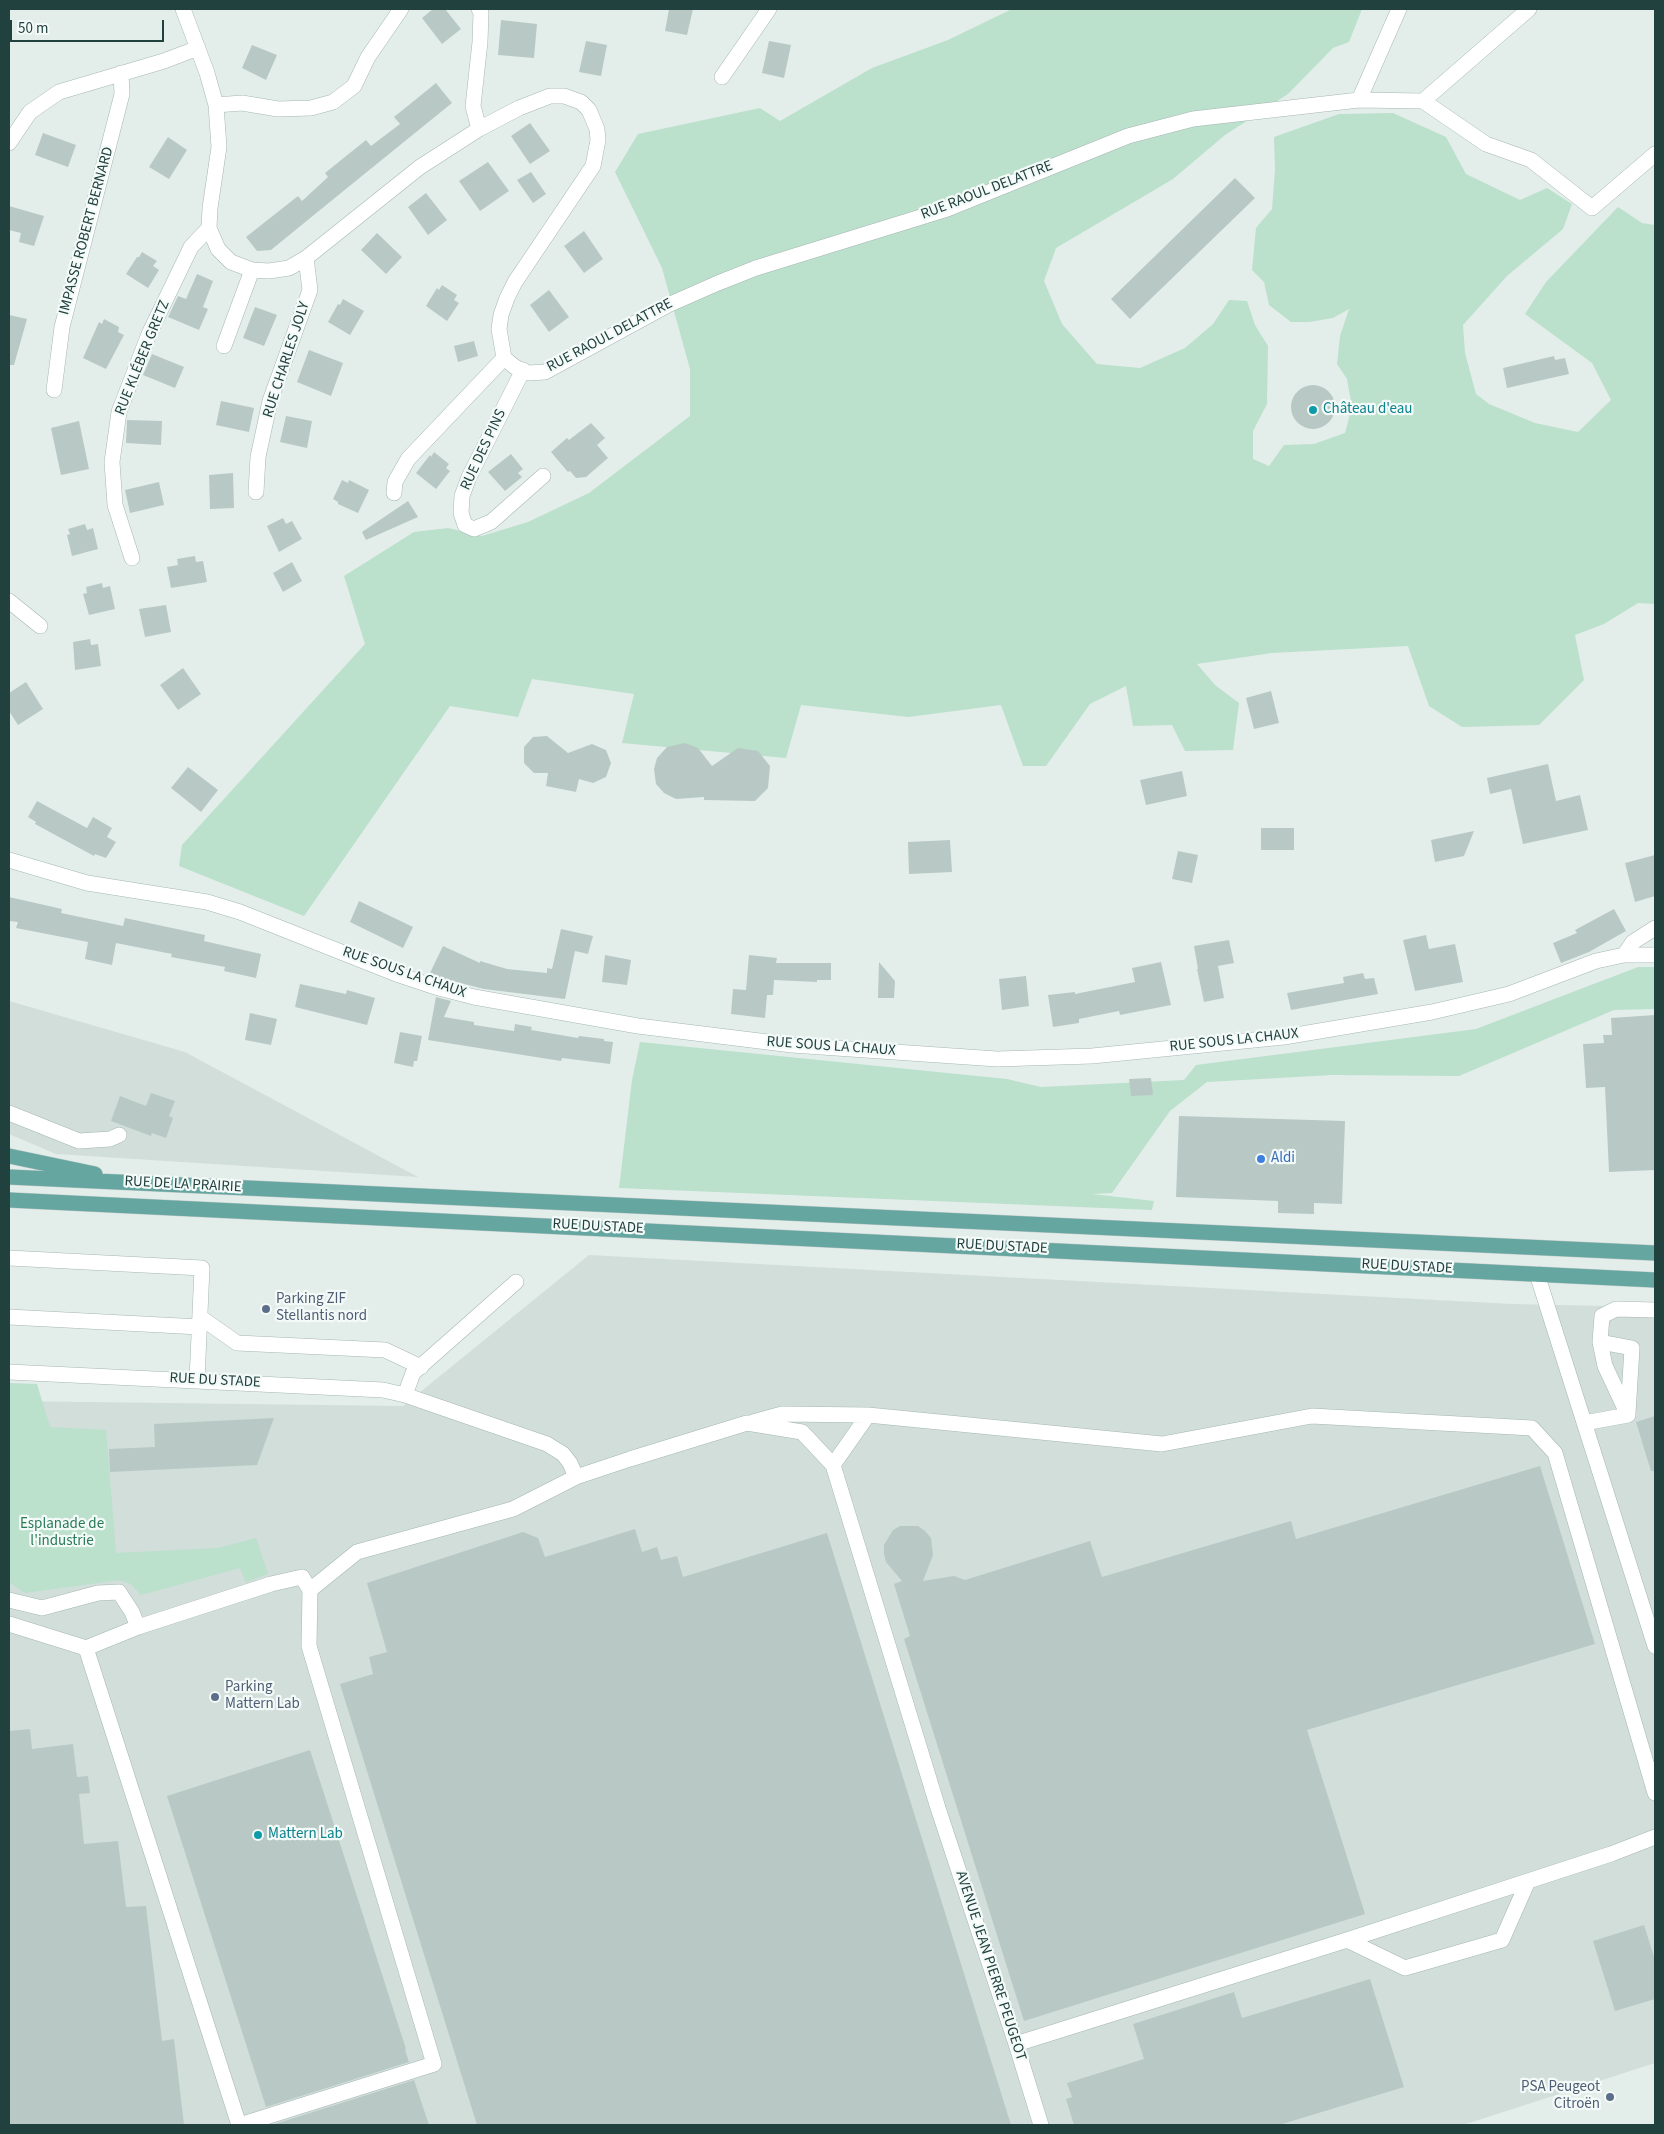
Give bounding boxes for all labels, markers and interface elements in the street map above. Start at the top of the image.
scale bar [12,10,166,42]
text: 50 m [18,18,48,39]
street label: IMPASSE ROBERT BERNARD [56,145,118,317]
street label: RUE RAOUL DELATTRE [919,158,1055,224]
street label: RUE RAOUL DELATTRE [544,295,676,377]
street label: RUE KLÉBER GRETZ [112,298,174,418]
street label: RUE CHARLES JOLY [260,300,314,420]
place label: Château d'eau [1323,401,1412,419]
marker: Château d'eau [1307,404,1319,416]
street label: RUE DES PINS [457,407,511,493]
street label: RUE SOUS LA CHAUX [340,943,468,1003]
street label: RUE SOUS LA CHAUX [1169,1025,1299,1057]
street label: RUE SOUS LA CHAUX [766,1034,896,1060]
place label: Aldi [1271,1150,1295,1168]
marker: Aldi [1255,1153,1267,1165]
street label: RUE DE LA PRAIRIE [124,1173,242,1197]
street label: RUE DU STADE [552,1216,644,1238]
street label: RUE DU STADE [956,1236,1048,1258]
street label: RUE DU STADE [1361,1256,1453,1278]
place label: Parking ZIF Stellantis nord [276,1291,367,1326]
marker: Parking ZIF Stellantis nord [260,1303,272,1315]
street label: RUE DU STADE [169,1370,261,1392]
park label: Esplanade de l'industrie [20,1516,104,1551]
place label: Parking Mattern Lab [225,1679,300,1714]
marker: Parking Mattern Lab [209,1691,221,1703]
place label: Mattern Lab [268,1826,343,1844]
marker: Mattern Lab [252,1829,264,1841]
street label: AVENUE JEAN PIERRE PEUGEOT [951,1869,1029,2063]
place label: PSA Peugeot Citroën [1521,2079,1600,2114]
marker: PSA Peugeot Citroën [1604,2091,1616,2103]

